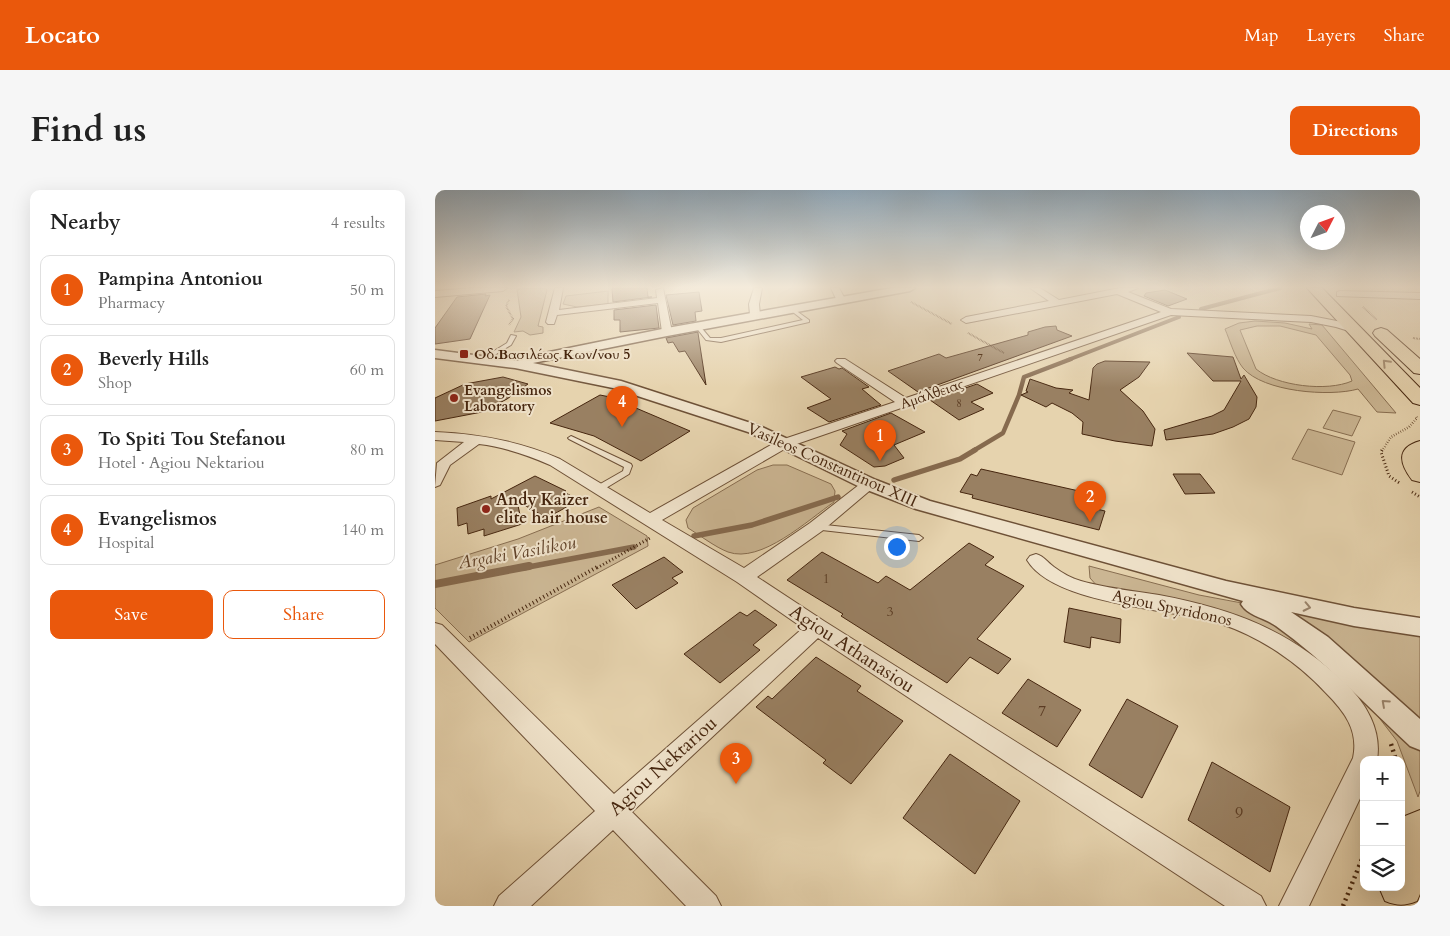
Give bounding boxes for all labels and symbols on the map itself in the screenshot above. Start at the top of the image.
north arrow [1300,205,1345,250]
place label: Οδ.Βασιλέως Κων/νου 5 [474,345,631,364]
marker: Οδ.Βασιλέως Κων/νου 5 [458,348,470,360]
house number: 7 [977,350,983,365]
one-way arrow [1383,360,1392,369]
street label: Αμάλθειας [898,374,966,414]
place label: Evangelismos Laboratory [464,381,552,416]
pin: 4 [606,386,638,427]
marker: Evangelismos Laboratory [448,392,460,404]
house number: 8 [956,396,962,411]
street label: Vasileos Constantinou XIII [744,418,920,512]
pin: 1 [864,420,896,461]
pin: 2 [1074,481,1106,522]
place label: Andy Kaizer elite hair house [496,489,608,529]
marker: Andy Kaizer elite hair house [480,503,492,515]
water label: Argaki Vasilikou [455,530,578,576]
your location [884,534,910,560]
house number: 1 [822,569,830,588]
street label: Agiou Spyridonos [1110,585,1234,631]
street label: Agiou Athanasiou [784,599,920,699]
house number: 3 [886,602,894,621]
one-way arrow [1303,602,1312,612]
house number: 7 [1038,700,1046,722]
one-way arrow [1381,700,1390,709]
street label: Agiou Nektariou [603,710,723,822]
pin: 3 [720,743,752,784]
house number: 9 [1235,802,1243,824]

